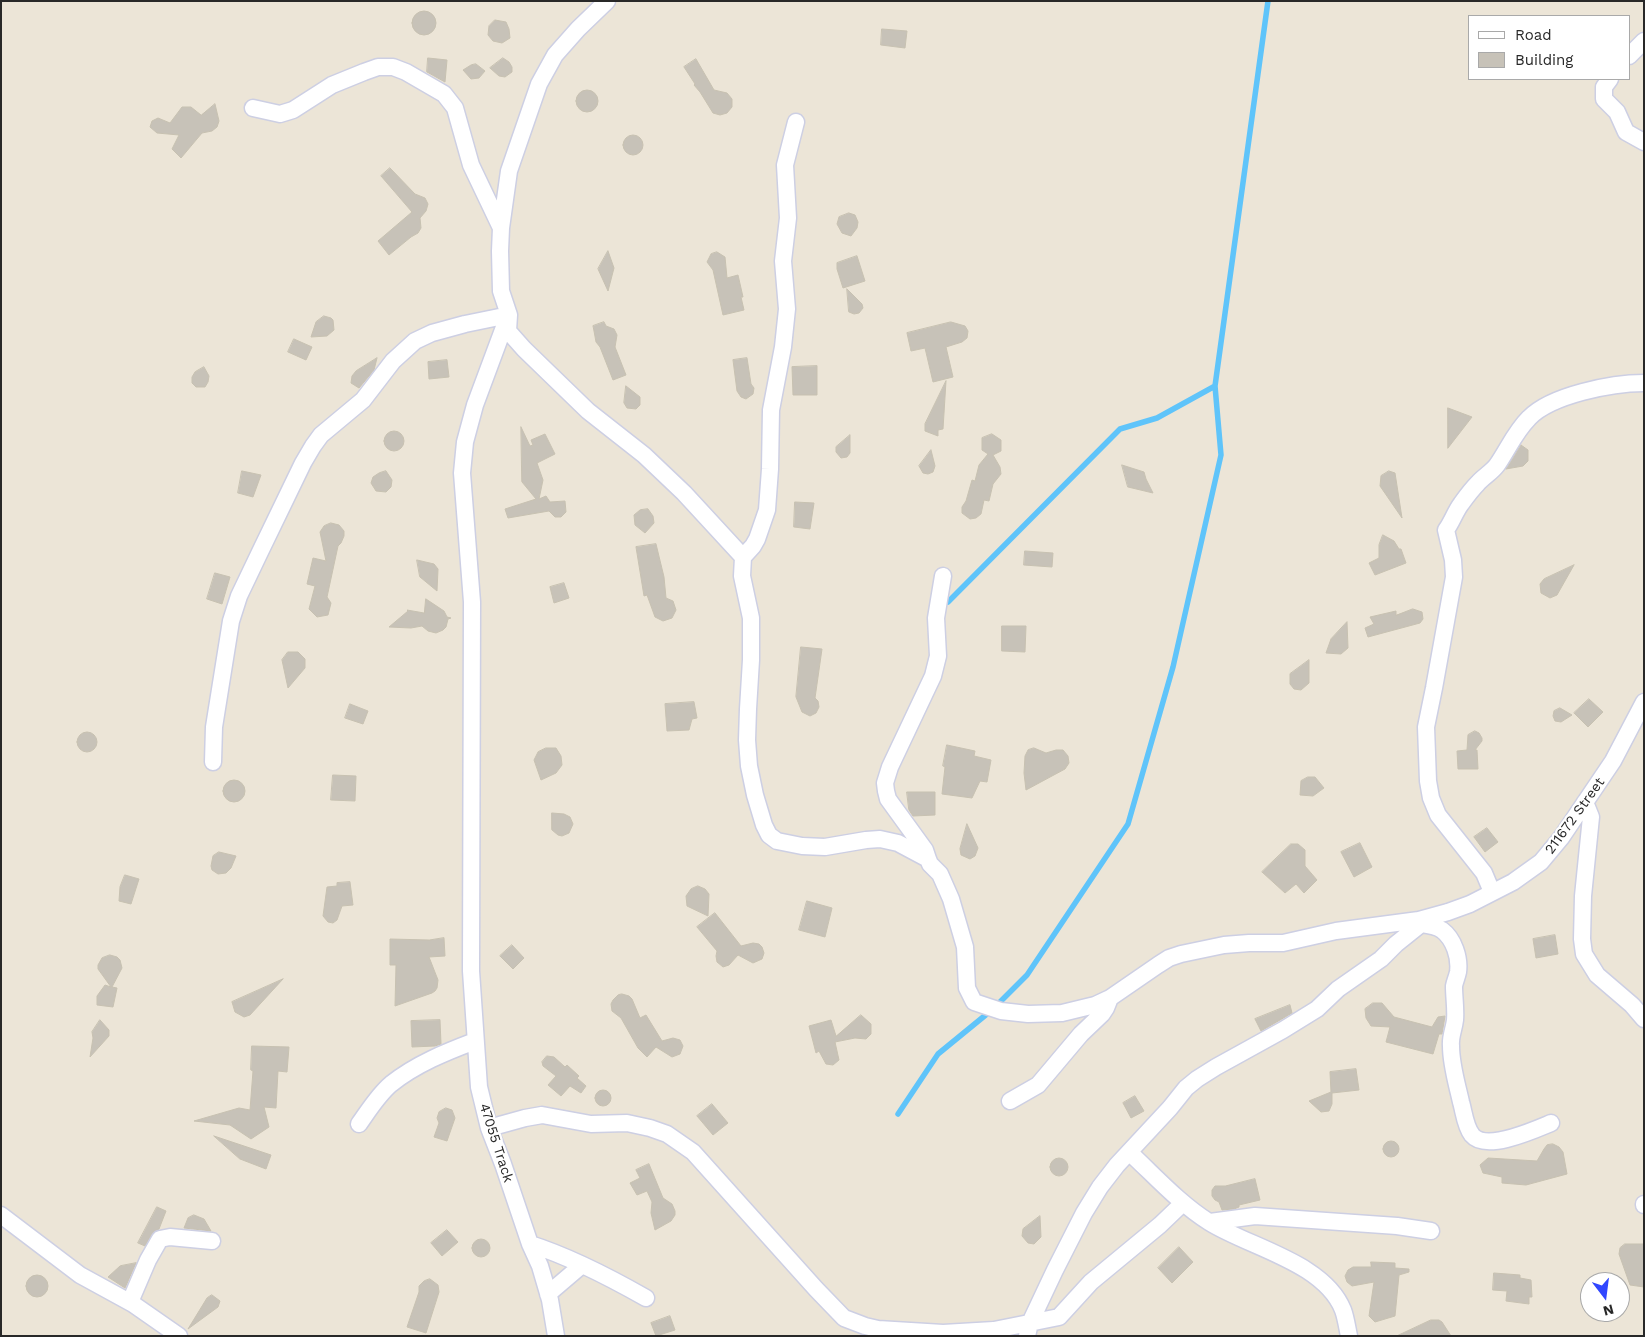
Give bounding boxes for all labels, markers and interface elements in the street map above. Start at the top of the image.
legend [1468,15,1630,80]
text: Road [1515,26,1552,44]
text: Building [1515,51,1573,69]
street label: 211672 Street [1542,775,1608,857]
street label: 47055 Track [475,1101,517,1185]
north arrow [1580,1272,1630,1322]
text: N [1602,1301,1616,1320]

